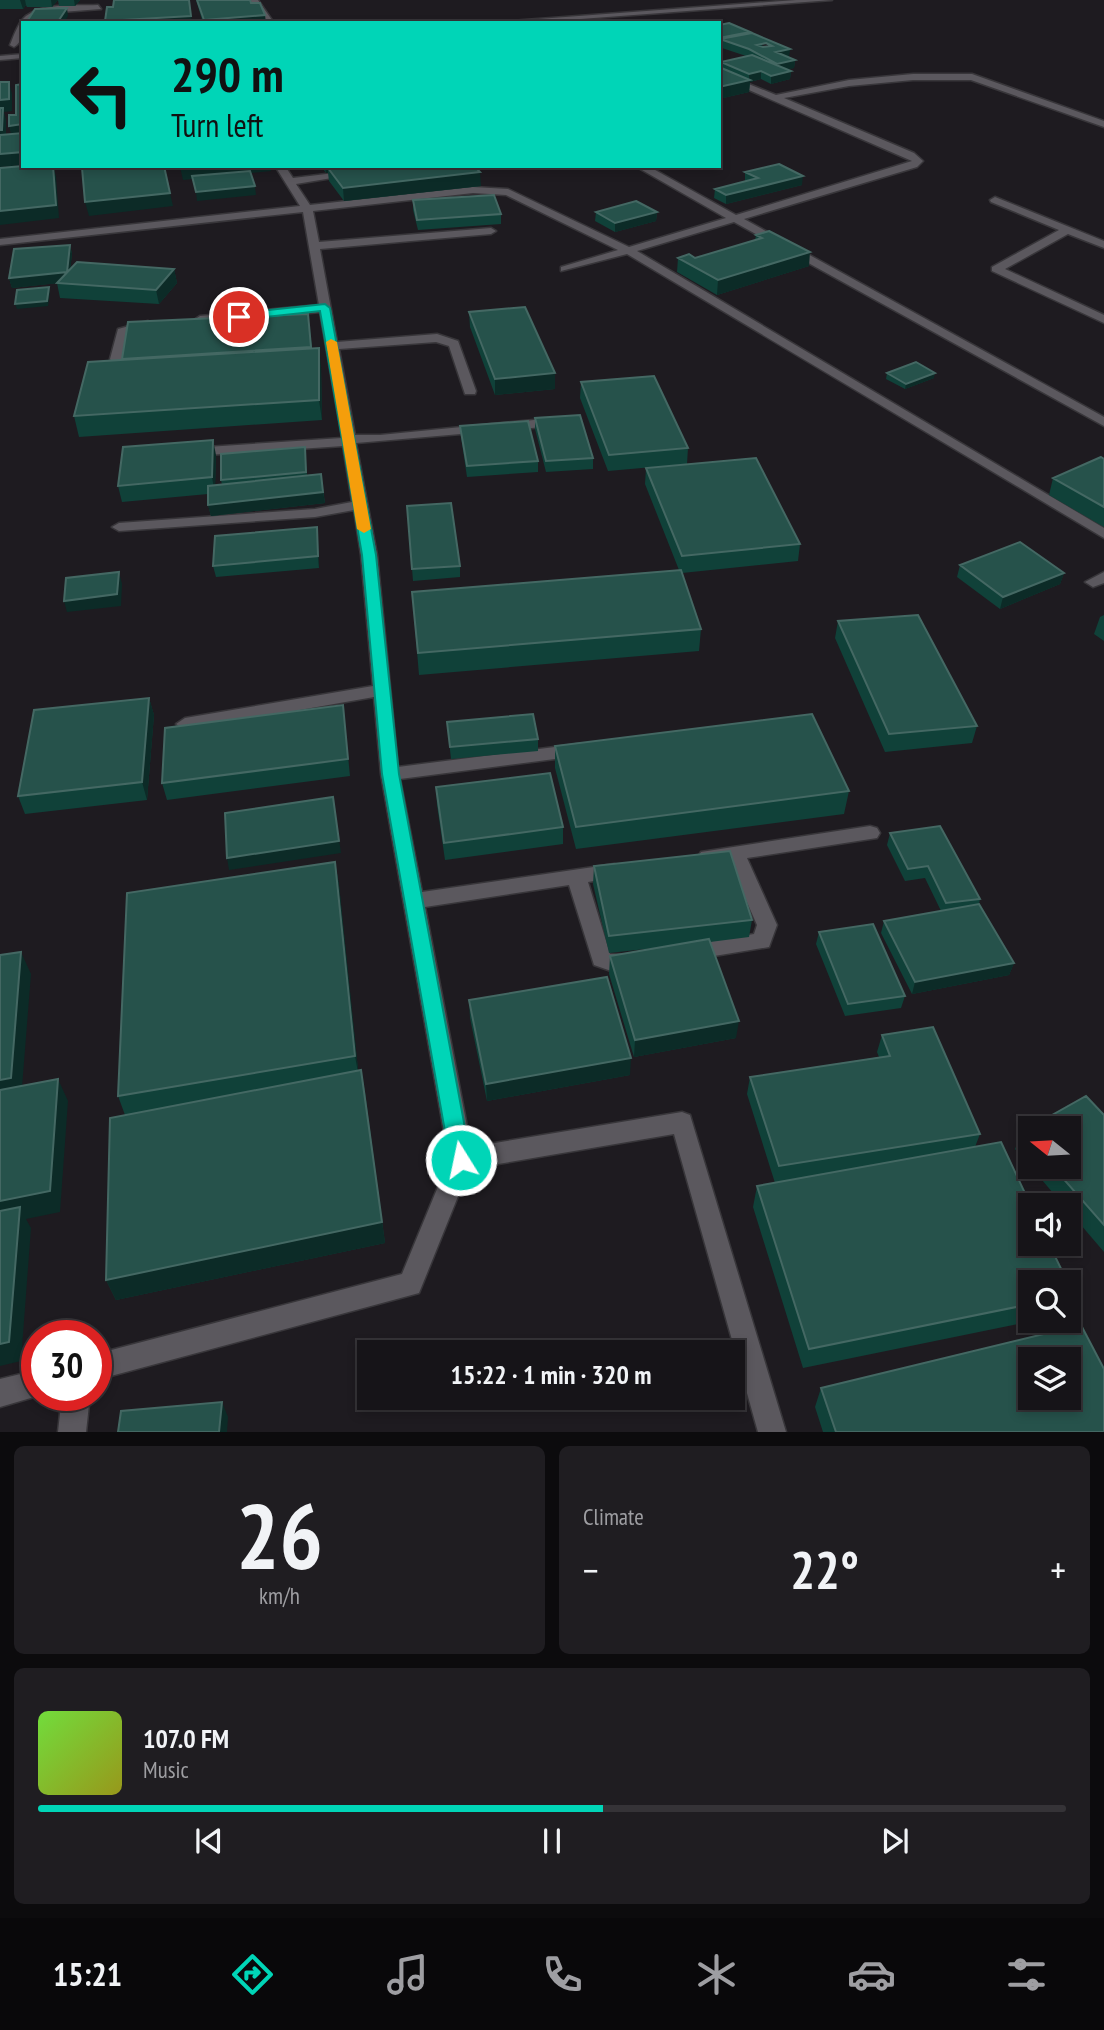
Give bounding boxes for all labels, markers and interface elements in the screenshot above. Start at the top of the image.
text: 290 m [171,42,284,106]
icon: left [56,49,147,140]
text: Turn left [171,104,263,146]
pin [209,287,269,347]
icon: arrive [220,298,258,336]
north arrow [1018,1116,1082,1180]
map controls [1018,1116,1081,1410]
position arrow [424,1123,498,1197]
button: sound [1018,1193,1081,1256]
button: search [1018,1270,1081,1333]
speed limit sign: 30 [21,1320,112,1411]
button: layers [1018,1347,1081,1410]
text: 15:22 · 1 min · 320 m [451,1358,651,1391]
text: 26 [236,1476,323,1594]
text: Climate [583,1502,644,1531]
text: 22° [790,1536,859,1603]
text: − [583,1545,599,1594]
text: + [1050,1545,1066,1594]
text: km/h [259,1581,300,1610]
text: 107.0 FM [143,1722,229,1755]
text: Music [143,1755,189,1784]
icon: previous [190,1822,228,1860]
icon: pause [533,1822,571,1860]
icon: next [876,1822,914,1860]
icon: directions [228,1950,277,1999]
icon: music [383,1950,432,1999]
icon: phone [538,1950,587,1999]
icon: climate [692,1950,741,1999]
icon: car [847,1950,896,1999]
icon: filters [1002,1950,1051,1999]
text: 15:21 [53,1953,122,1995]

